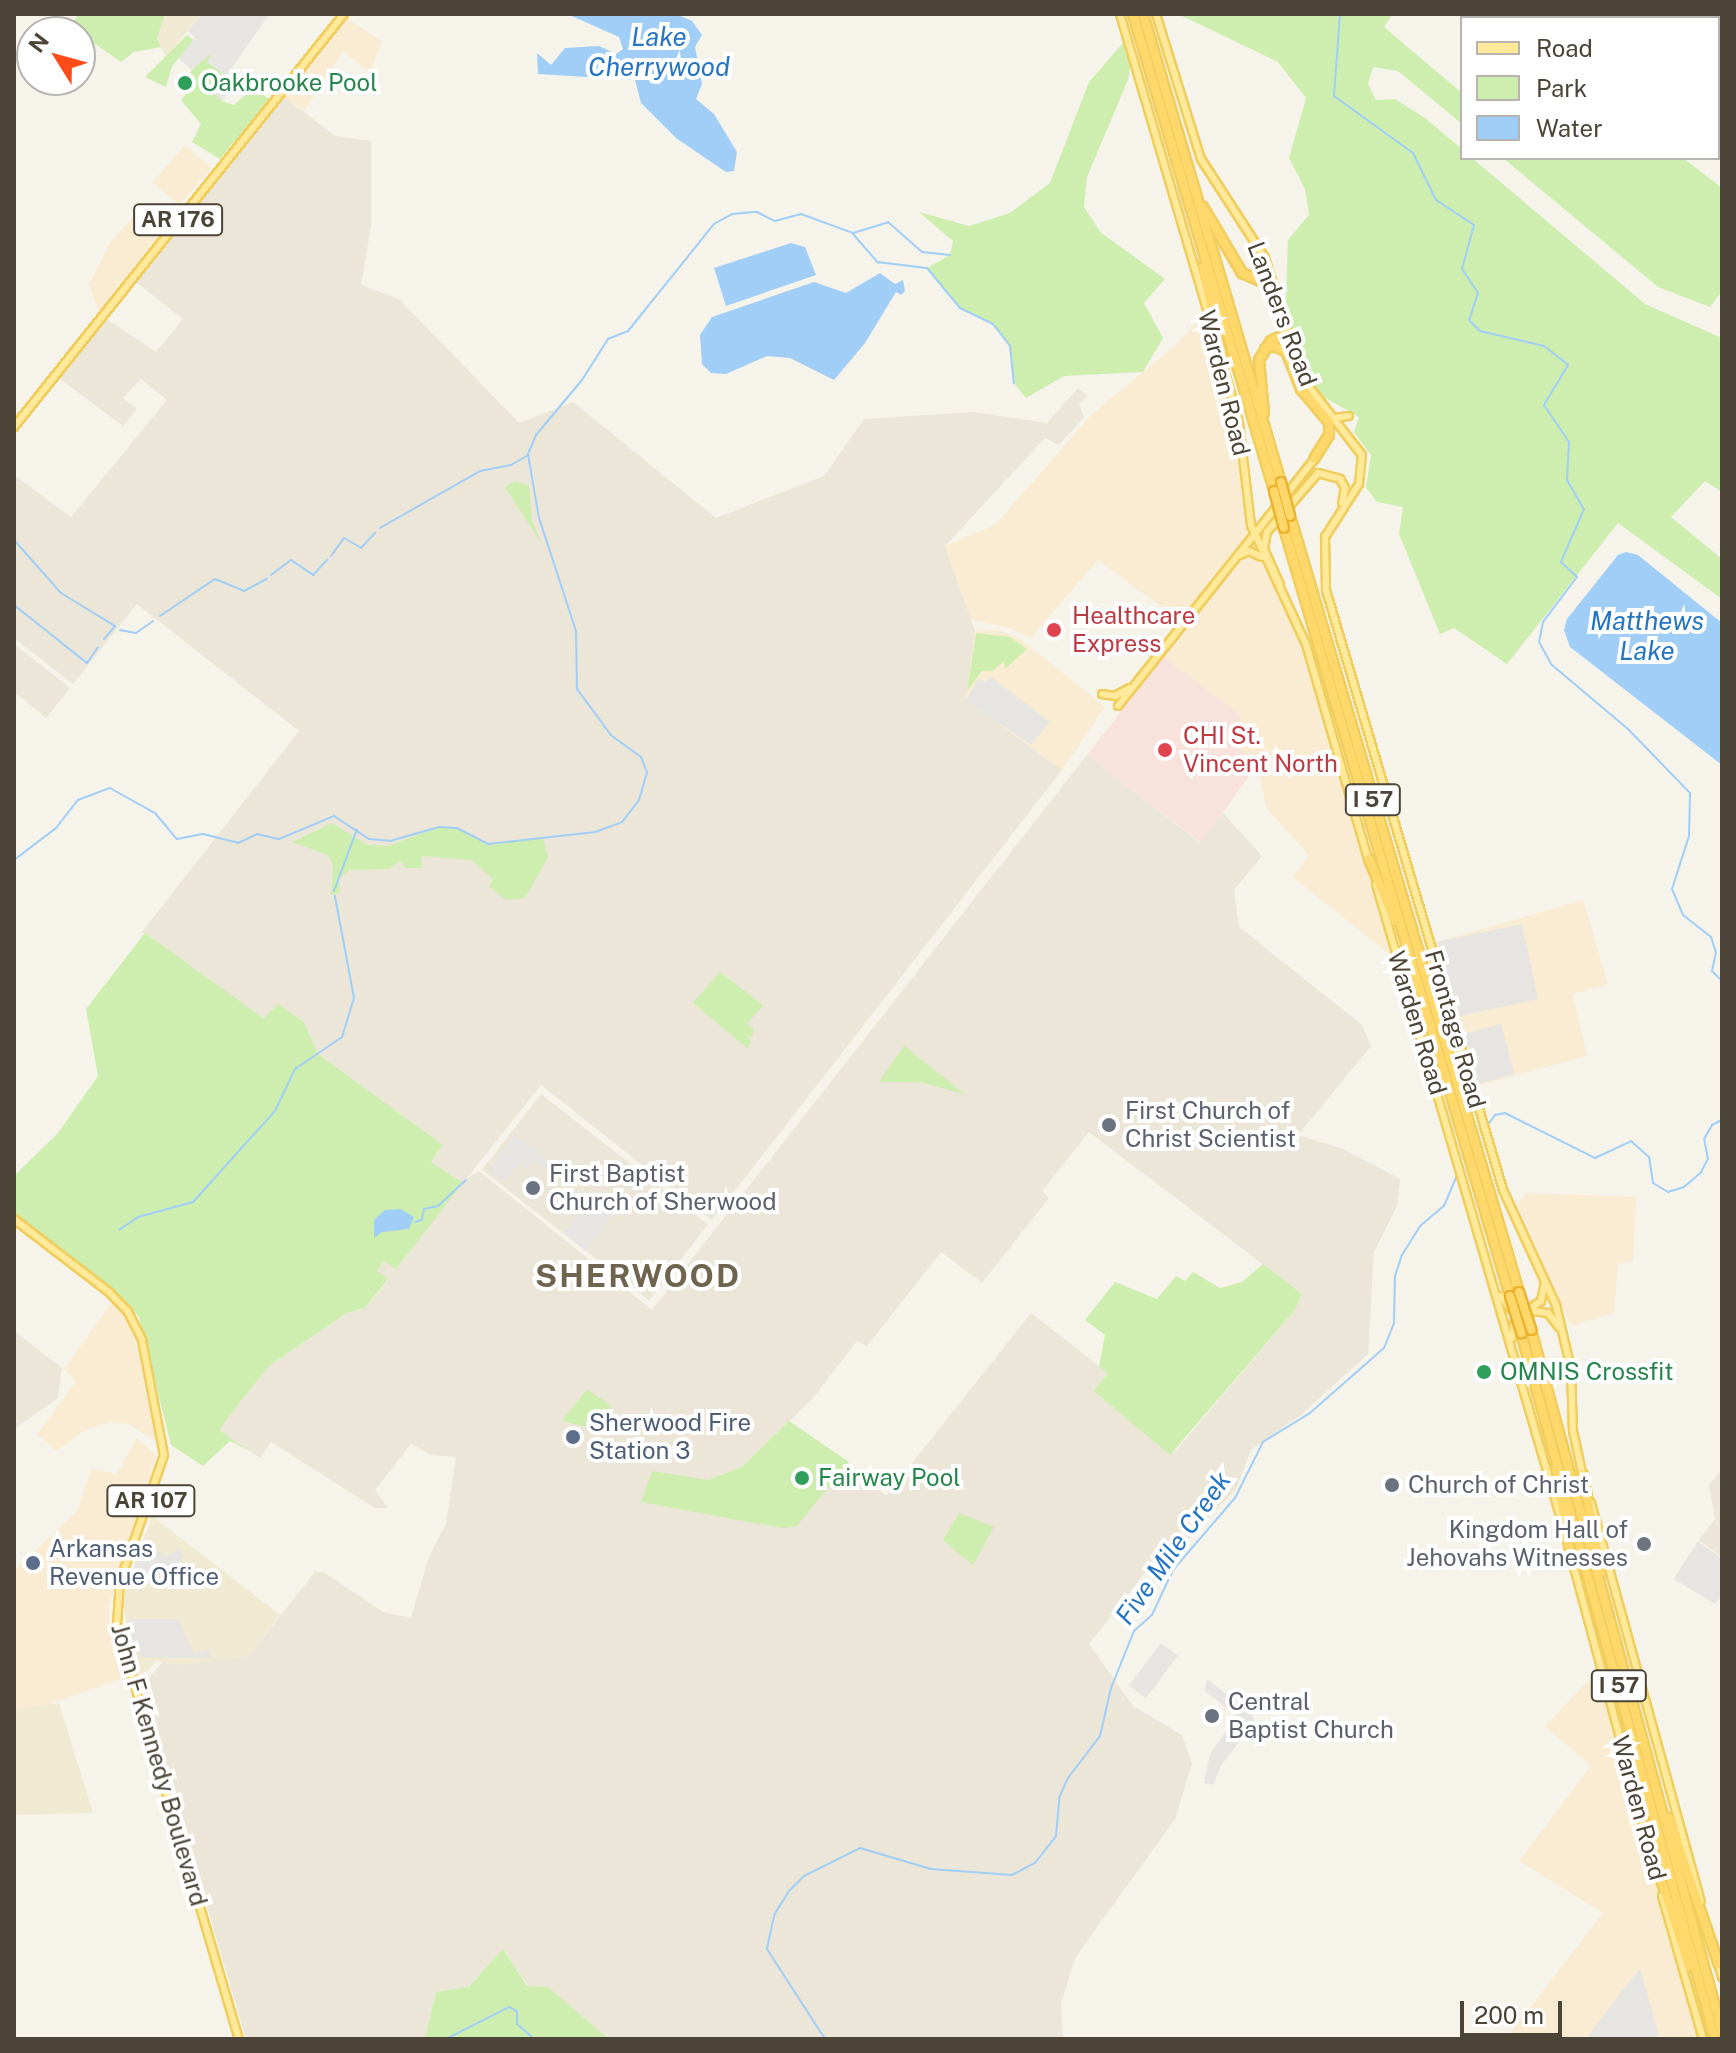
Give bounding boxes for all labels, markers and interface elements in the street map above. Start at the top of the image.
north arrow [16,16,96,96]
legend [1460,16,1720,160]
water label: Lake Cherrywood [588,21,730,82]
text: N [23,28,54,57]
text: Road [1536,34,1593,62]
place label: Oakbrooke Pool [201,69,378,97]
marker: Oakbrooke Pool [176,74,194,92]
text: Park [1536,74,1587,102]
text: Water [1536,114,1603,142]
road number: AR 176 [132,202,224,238]
street label: Landers Road [1241,238,1323,390]
street label: Warden Road [1192,307,1256,459]
place label: Healthcare Express [1072,602,1195,658]
water label: Matthews Lake [1590,605,1704,666]
marker: Healthcare Express [1043,619,1065,641]
place label: CHI St. Vincent North [1183,722,1338,778]
marker: CHI St. Vincent North [1154,739,1176,761]
road number: I 57 [1343,782,1403,818]
street label: Frontage Road [1419,946,1491,1112]
street label: Warden Road [1381,948,1453,1098]
place label: First Church of Christ Scientist [1125,1097,1296,1153]
marker: First Church of Christ Scientist [1100,1116,1118,1134]
place label: First Baptist Church of Sherwood [549,1160,777,1216]
marker: First Baptist Church of Sherwood [524,1179,542,1197]
district label: SHERWOOD [535,1257,741,1295]
place label: OMNIS Crossfit [1500,1358,1674,1386]
marker: OMNIS Crossfit [1475,1363,1493,1381]
place label: Sherwood Fire Station 3 [589,1409,751,1465]
marker: Sherwood Fire Station 3 [564,1428,582,1446]
place label: Fairway Pool [818,1464,961,1492]
water label: Five Mile Creek [1109,1465,1237,1631]
marker: Fairway Pool [793,1469,811,1487]
place label: Church of Christ [1408,1471,1590,1499]
marker: Church of Christ [1383,1476,1401,1494]
road number: AR 107 [105,1483,197,1519]
place label: Kingdom Hall of Jehovahs Witnesses [1406,1516,1628,1572]
place label: Arkansas Revenue Office [49,1535,219,1591]
marker: Kingdom Hall of Jehovahs Witnesses [1635,1535,1653,1553]
marker: Arkansas Revenue Office [24,1554,42,1572]
street label: John F Kennedy Boulevard [105,1620,213,1910]
road number: I 57 [1589,1668,1649,1704]
place label: Central Baptist Church [1228,1688,1394,1744]
marker: Central Baptist Church [1203,1707,1221,1725]
street label: Warden Road [1606,1732,1672,1884]
scale bar [1464,1985,1566,2035]
text: 200 m [1474,2001,1544,2029]

